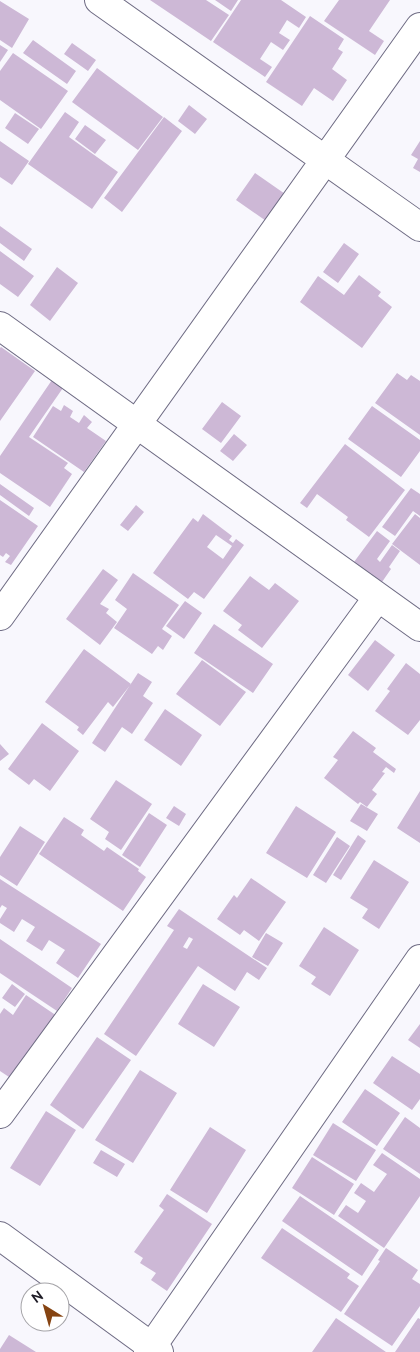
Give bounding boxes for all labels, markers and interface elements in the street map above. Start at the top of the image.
north arrow [20,1282,70,1332]
text: N [28,1287,46,1306]

